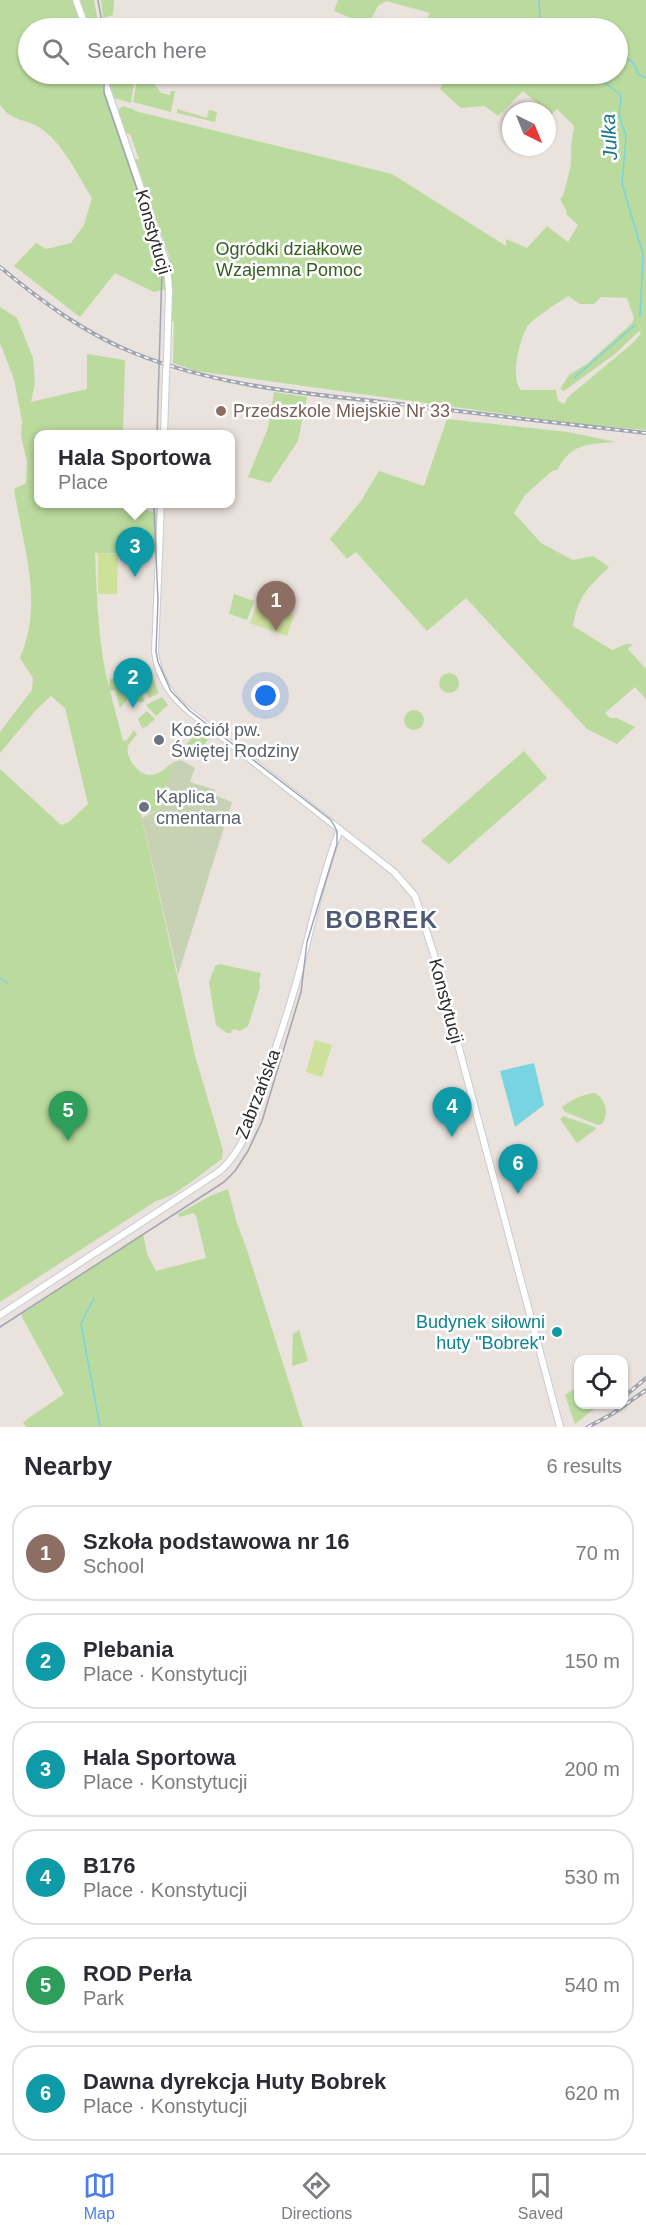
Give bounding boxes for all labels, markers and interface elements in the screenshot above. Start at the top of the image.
search box [18,18,628,84]
icon: search [39,35,72,68]
text: Search here [87,38,207,63]
north arrow [502,102,556,156]
water label: Julka [597,113,621,162]
street label: Konstytucji [131,187,175,277]
park label: Ogródki działkowe Wzajemna Pomoc [215,239,363,280]
place label: Przedszkole Miejskie Nr 33 [233,401,450,421]
marker: Przedszkole Miejskie Nr 33 [214,404,228,418]
popup [34,430,235,508]
text: Hala Sportowa [58,445,211,470]
text: Place [58,471,108,493]
pin: 3 [116,528,154,577]
pin: 1 [256,582,296,631]
pin: 2 [114,658,152,708]
your location [251,681,280,710]
place label: Kościół pw. Świętej Rodziny [171,720,299,761]
marker: Kościół pw. Świętej Rodziny [152,733,166,747]
place label: Kaplica cmentarna [156,787,242,828]
marker: Kaplica cmentarna [137,800,151,814]
district label: BOBREK [325,906,439,933]
street label: Konstytucji [425,956,467,1046]
street label: Zabrzańska [232,1046,285,1141]
pin: 4 [432,1088,472,1137]
pin: 5 [48,1092,88,1141]
pin: 6 [498,1144,538,1194]
place label: Budynek siłowni huty "Bobrek" [416,1312,545,1353]
marker: Budynek siłowni huty "Bobrek" [550,1325,564,1339]
map controls [574,1355,628,1409]
button: locate [574,1355,628,1409]
text: Nearby [24,1451,112,1481]
text: 6 results [546,1455,622,1477]
text: Szkoła podstawowa nr 16 [83,1529,350,1554]
text: 1 [40,1542,51,1564]
text: 70 m [576,1542,620,1564]
text: School [83,1555,144,1577]
text: Plebania [83,1637,173,1662]
text: 2 [40,1650,51,1672]
text: 150 m [564,1650,620,1672]
text: Place · Konstytucji [83,1663,248,1685]
text: Hala Sportowa [83,1745,236,1770]
text: 3 [40,1758,51,1780]
text: 200 m [564,1758,620,1780]
text: Place · Konstytucji [83,1771,248,1793]
text: B176 [83,1853,136,1878]
text: 4 [40,1866,51,1888]
text: 530 m [564,1866,620,1888]
text: Place · Konstytucji [83,1879,248,1901]
text: ROD Perła [83,1961,192,1986]
text: 5 [40,1974,51,1996]
text: 540 m [564,1974,620,1996]
text: Park [83,1987,124,2009]
text: Dawna dyrekcja Huty Bobrek [83,2069,386,2094]
text: 6 [40,2082,51,2104]
text: 620 m [564,2082,620,2104]
text: Place · Konstytucji [83,2095,248,2117]
tab: Map [83,2169,116,2223]
tab: Directions [281,2169,352,2223]
tab: Saved [518,2169,563,2223]

